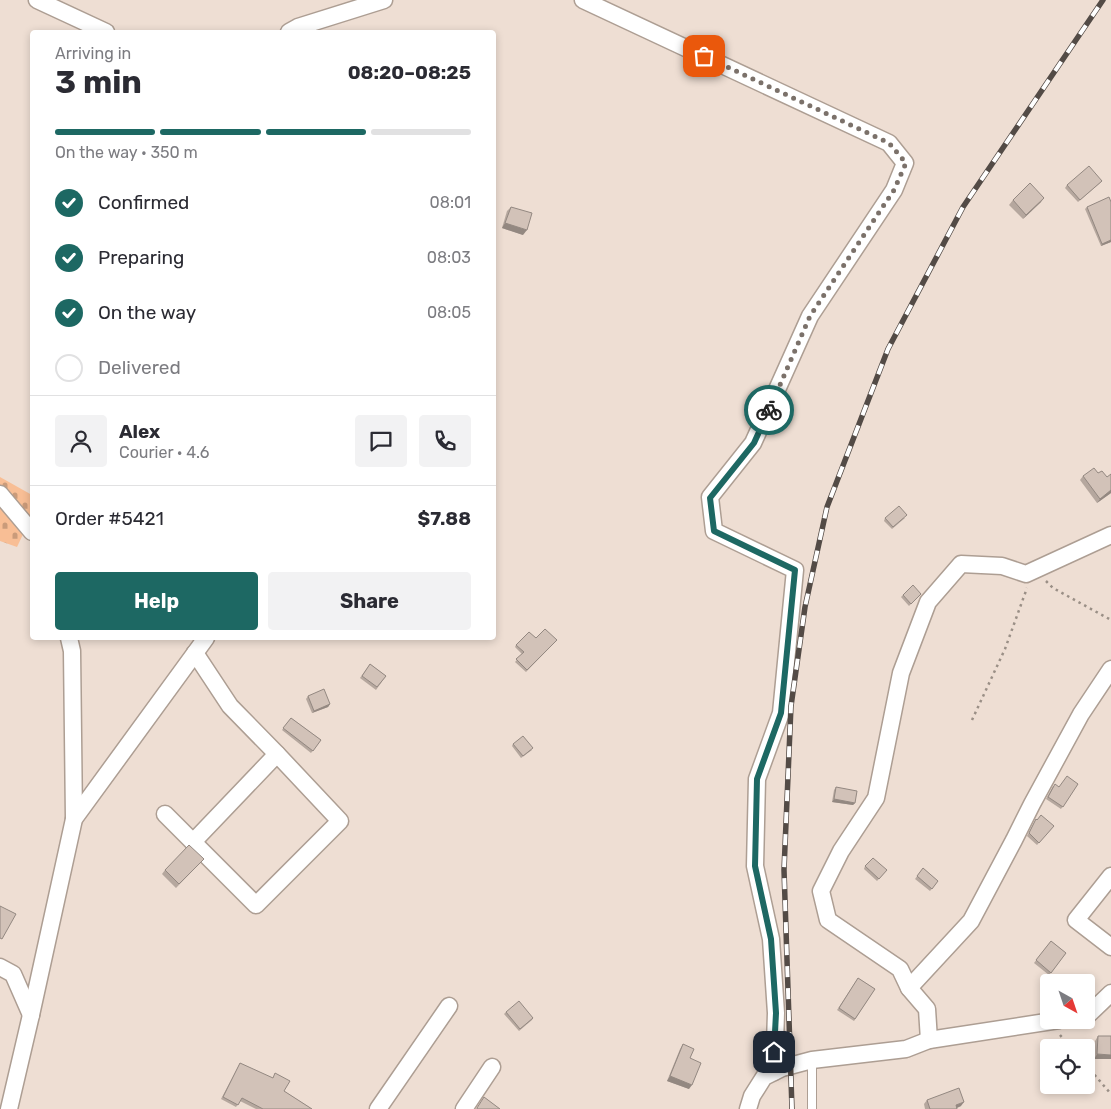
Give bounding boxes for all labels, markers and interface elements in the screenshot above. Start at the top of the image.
pin [683,35,725,77]
icon: bag [690,42,718,70]
text: Arriving in [55,44,131,63]
text: 08:20–08:25 [348,61,471,84]
text: 3 min [55,63,142,101]
text: On the way · 350 m [55,143,198,162]
icon: check [55,189,83,217]
text: Confirmed [98,191,189,214]
text: 08:01 [430,193,471,212]
icon: check [55,244,83,272]
text: Preparing [98,246,184,269]
text: 08:03 [427,248,471,267]
icon: check [55,299,83,327]
text: On the way [98,301,196,324]
text: 08:05 [427,303,471,322]
text: Delivered [98,356,181,379]
courier [744,385,794,435]
icon: bike [755,396,783,424]
button: person [55,415,107,467]
button: chat [355,415,407,467]
button: phone [419,415,471,467]
text: Alex [119,420,160,443]
text: Courier · 4.6 [119,443,209,462]
text: Order #5421 [55,507,164,530]
text: $7.88 [417,507,471,530]
button: Help [55,572,258,630]
button: Share [268,572,471,630]
north arrow [1040,974,1095,1029]
map controls [1040,974,1095,1094]
pin [753,1031,795,1073]
icon: home [760,1038,788,1066]
button: locate [1040,1039,1095,1094]

